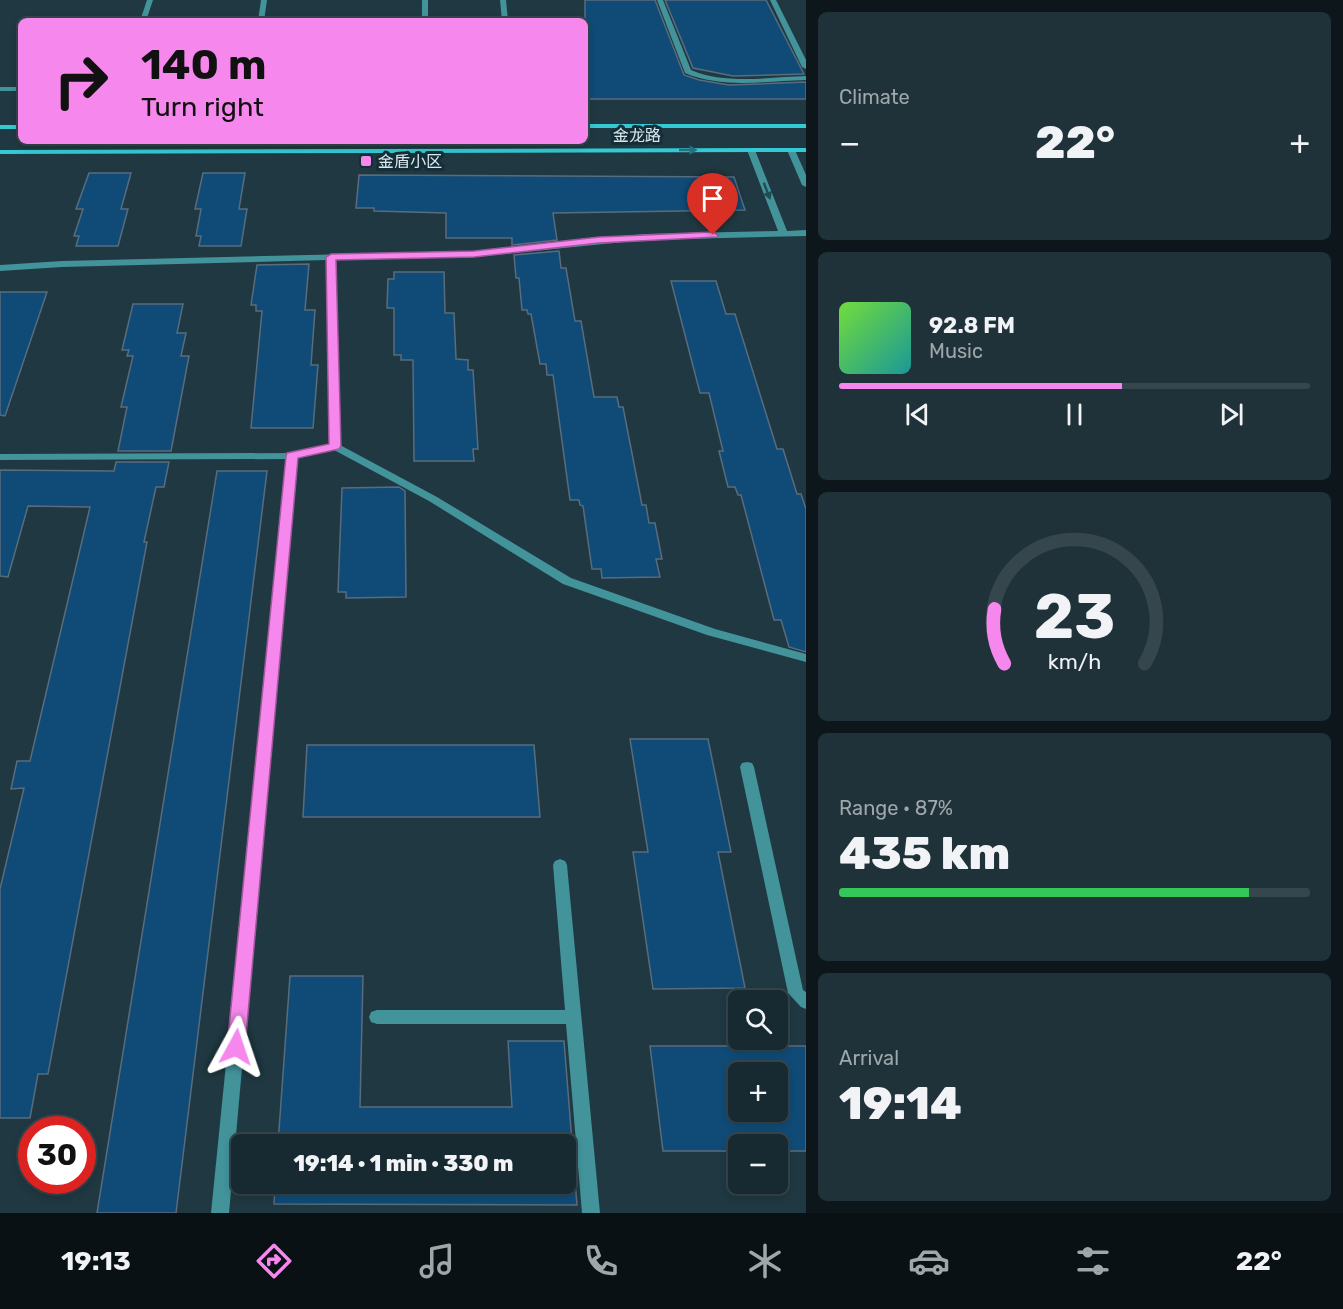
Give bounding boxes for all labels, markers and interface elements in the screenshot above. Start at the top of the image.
text: 140 m [141,40,267,90]
icon: right [42,42,120,120]
text: Climate [839,85,910,109]
text: Turn right [141,91,264,123]
text: 22° [1035,116,1115,169]
text: − [839,123,860,162]
text: + [1289,123,1310,162]
street label: 金龙路 [613,126,661,145]
one-way arrow [679,145,698,155]
place label: 金盾小区 [378,152,442,171]
marker: 金盾小区 [359,154,373,168]
pin [687,173,738,235]
icon: arrive [696,182,729,215]
one-way arrow [762,183,772,201]
text: 92.8 FM [929,312,1015,339]
text: Music [929,339,983,363]
icon: previous [901,398,934,431]
icon: pause [1058,398,1091,431]
icon: next [1215,398,1248,431]
text: 23 [1034,580,1115,654]
text: km/h [1048,649,1101,674]
text: Range · 87% [839,796,953,820]
text: 435 km [839,827,1010,880]
map controls [728,990,788,1194]
button: search [728,990,788,1050]
position arrow [204,1015,268,1079]
text: Arrival [839,1046,899,1070]
button: + [728,1062,788,1122]
text: 19:14 [839,1077,962,1130]
speed limit sign: 30 [18,1116,96,1194]
button: − [728,1134,788,1194]
text: 19:14 · 1 min · 330 m [293,1150,514,1177]
icon: directions [253,1240,295,1282]
icon: music [416,1240,458,1282]
icon: phone [580,1240,622,1282]
icon: climate [744,1240,786,1282]
icon: car [908,1240,950,1282]
icon: filters [1072,1240,1114,1282]
text: 19:13 [61,1245,131,1277]
text: 22° [1236,1245,1282,1277]

